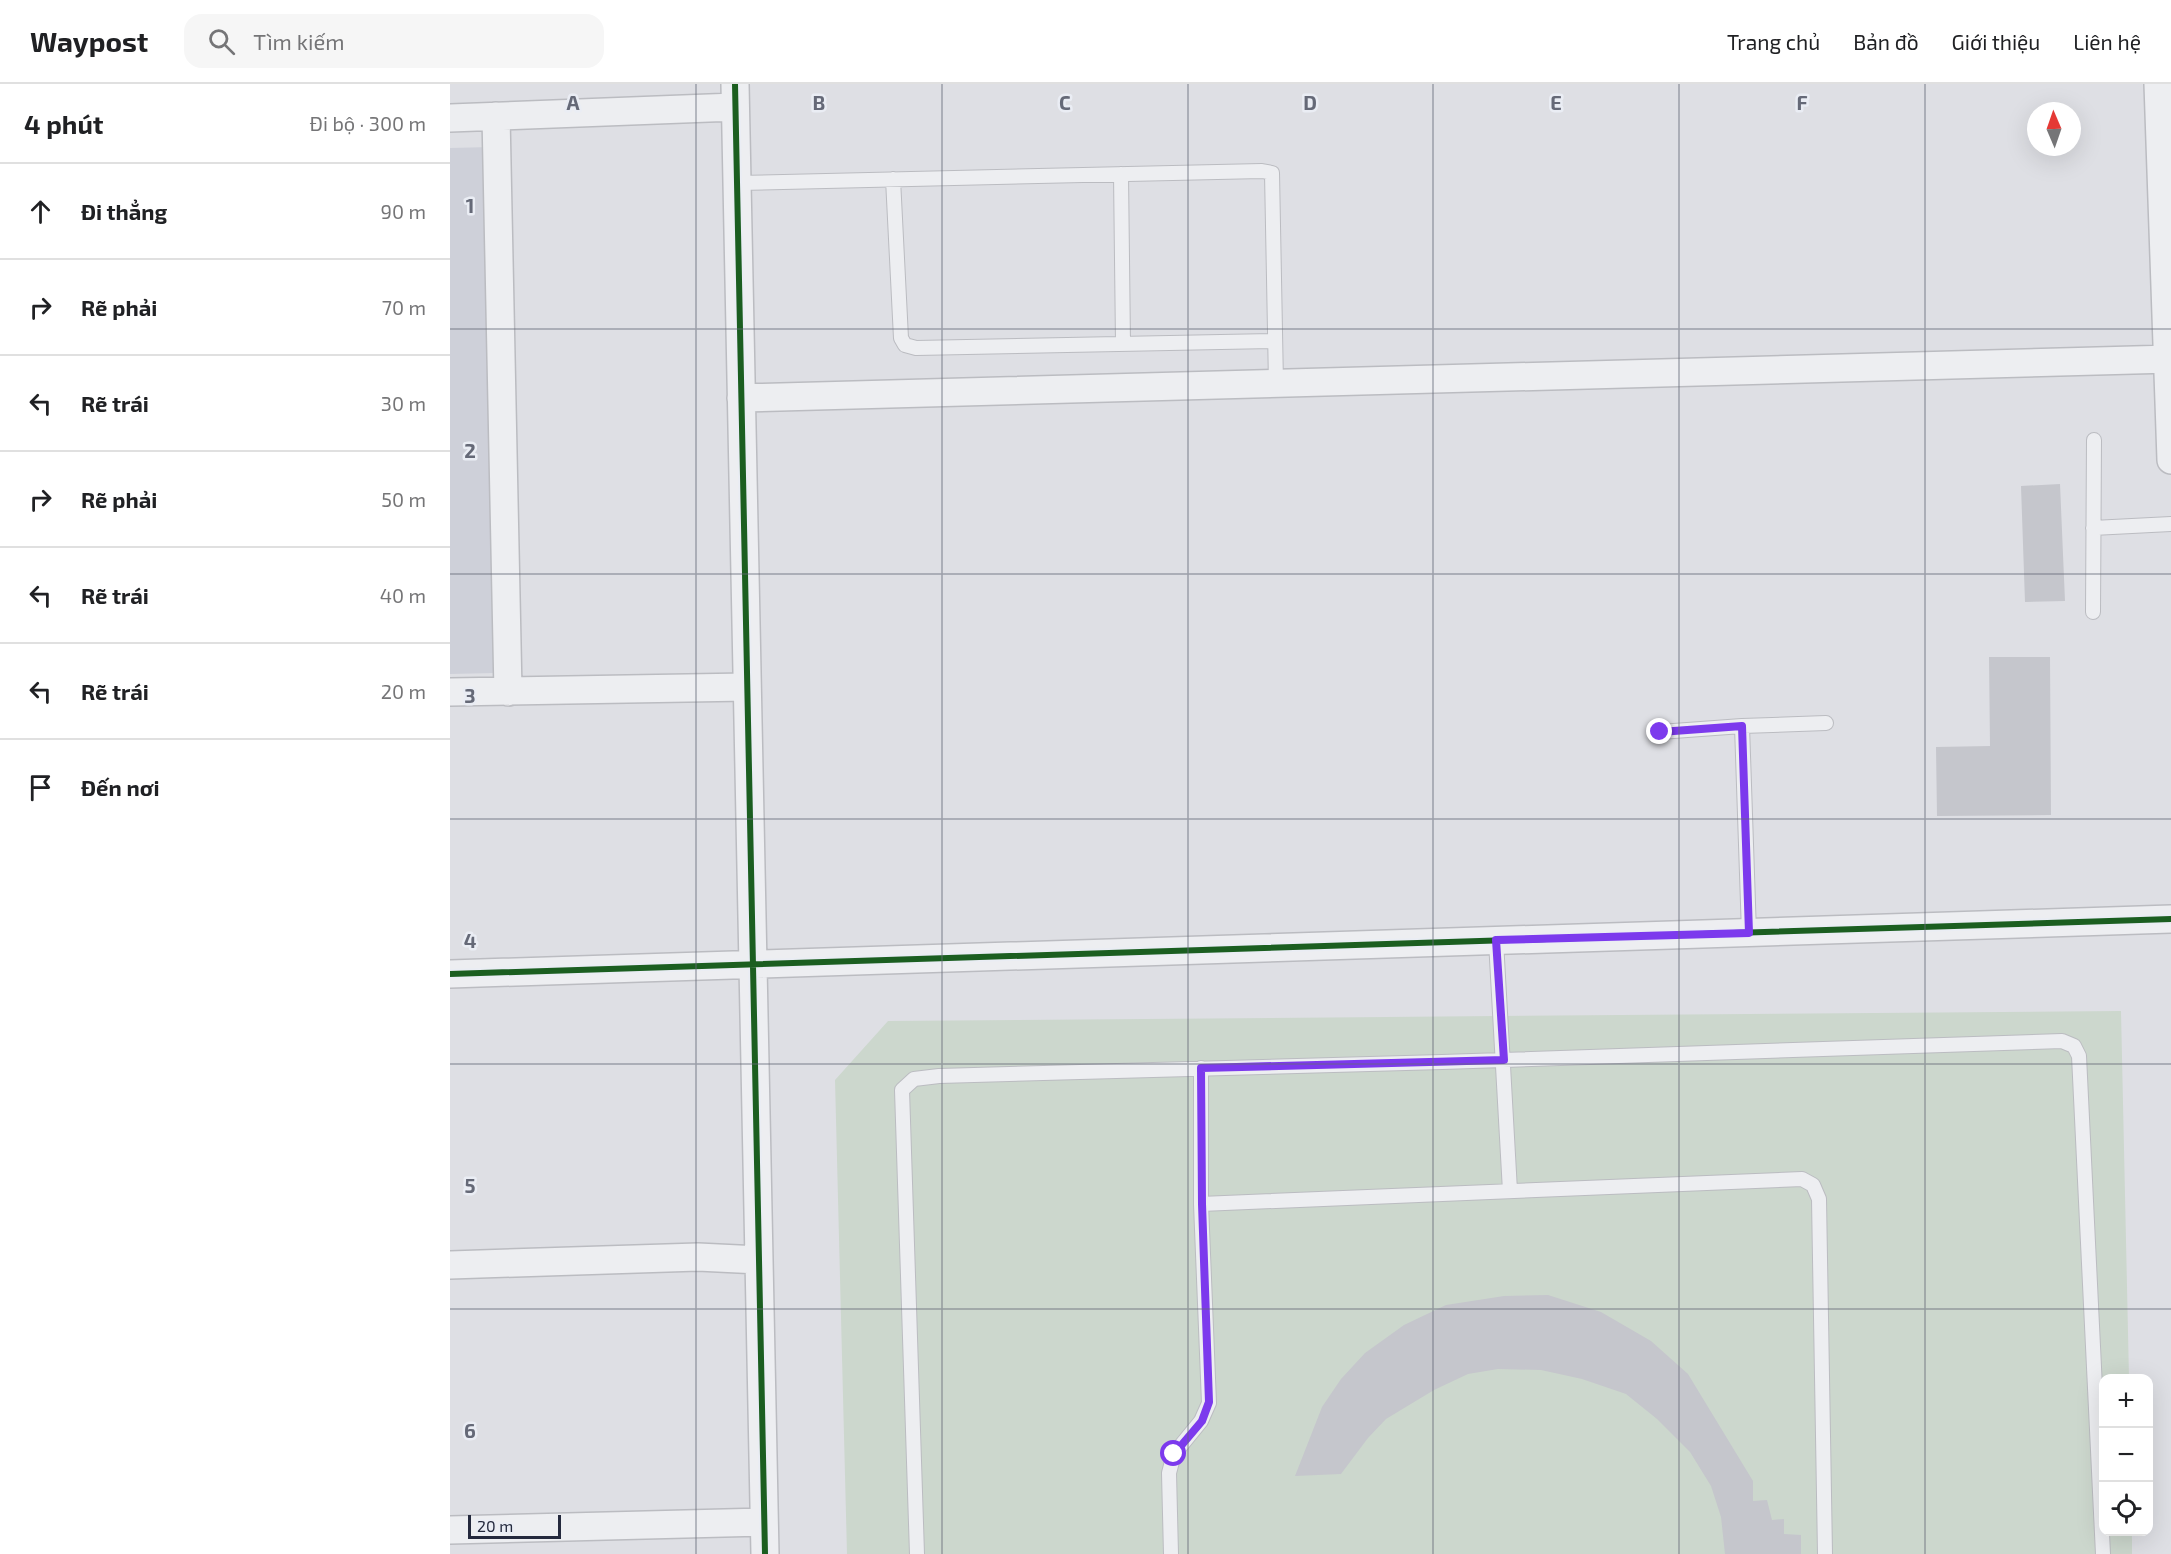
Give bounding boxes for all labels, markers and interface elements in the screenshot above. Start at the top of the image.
search box [184,14,604,68]
text: Waypost [30,24,148,58]
icon: search [205,25,238,58]
text: Tìm kiếm [253,28,345,54]
text: Trang chủ [1727,29,1820,54]
text: Bản đồ [1853,29,1919,54]
text: Giới thiệu [1952,29,2040,54]
text: Liên hệ [2073,29,2141,54]
text: A [566,90,580,114]
text: B [813,90,825,114]
text: C [1059,90,1071,114]
text: D [1303,90,1317,114]
text: E [1550,90,1562,114]
text: F [1796,90,1808,114]
north arrow [2027,102,2081,156]
text: 4 phút [24,108,103,139]
text: Đi bộ · 300 m [310,111,426,135]
text: 1 [466,193,474,217]
icon: ahead [24,195,57,228]
text: Đi thẳng [81,198,167,224]
text: 90 m [381,199,426,223]
icon: right [24,291,57,324]
text: Rẽ phải [81,294,157,320]
text: 70 m [382,295,426,319]
icon: left [24,387,57,420]
text: Rẽ trái [81,390,149,416]
text: 30 m [381,391,426,415]
text: 2 [464,438,476,462]
icon: right [24,483,57,516]
text: Rẽ phải [81,486,157,512]
text: 50 m [381,487,426,511]
icon: left [24,579,57,612]
text: Rẽ trái [81,582,149,608]
text: 40 m [380,583,426,607]
icon: left [24,675,57,708]
text: Rẽ trái [81,678,149,704]
text: 20 m [381,679,426,703]
text: 3 [464,683,476,707]
route end [1646,718,1672,744]
icon: arrive [24,771,57,804]
text: Đến nơi [81,774,159,800]
text: 4 [464,928,477,952]
text: 5 [464,1173,476,1197]
map controls [2099,1374,2153,1536]
button: + [2099,1374,2153,1428]
text: 6 [464,1418,476,1442]
button: − [2099,1428,2153,1482]
route start [1160,1440,1186,1466]
button: locate [2099,1482,2153,1536]
scale bar [468,1512,561,1540]
text: 20 m [477,1516,513,1535]

